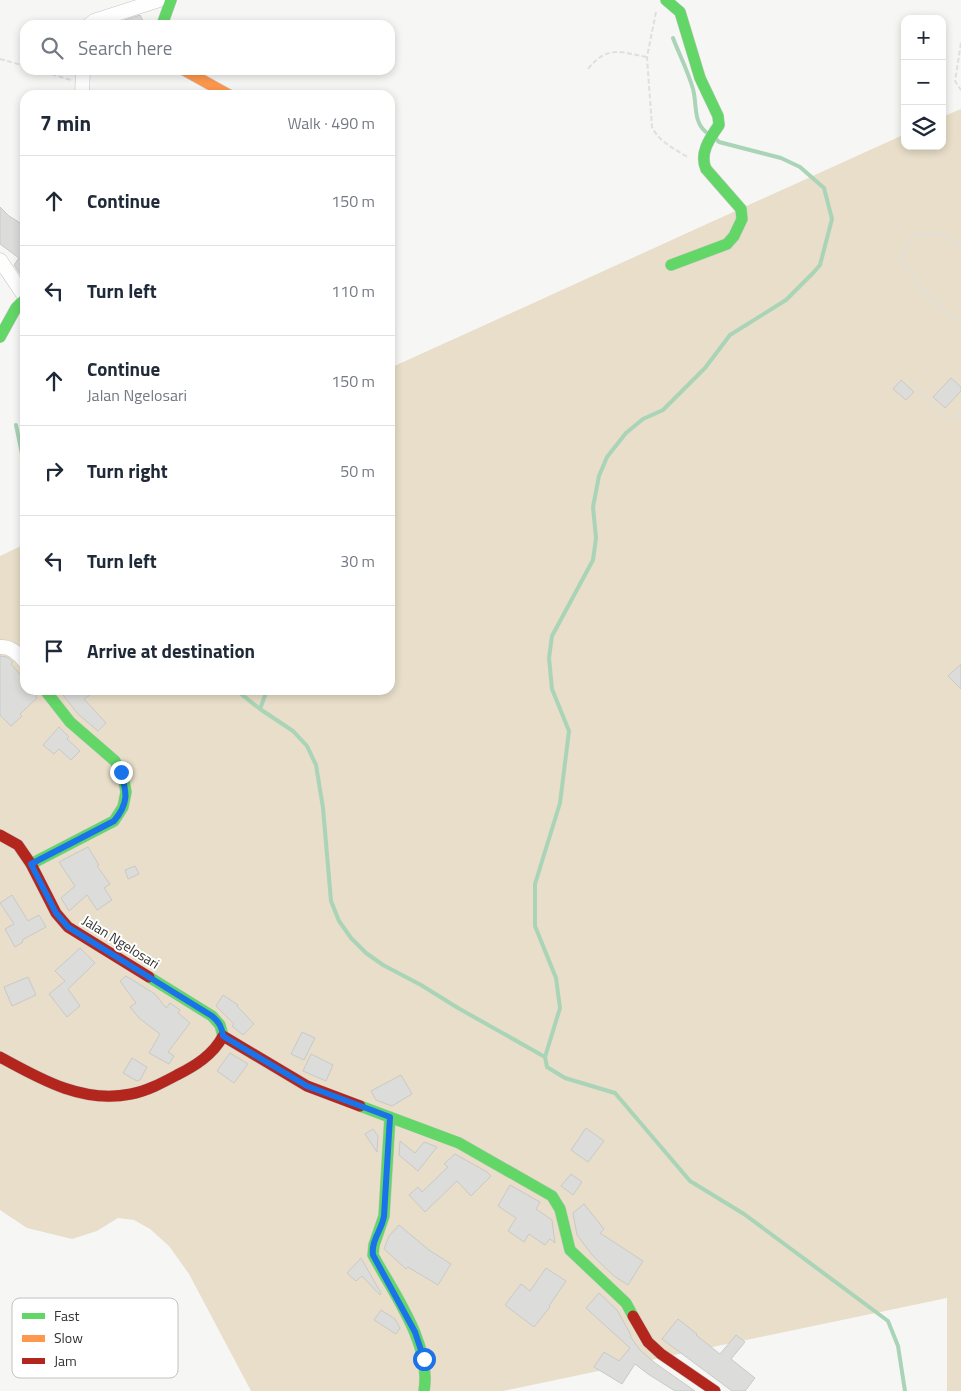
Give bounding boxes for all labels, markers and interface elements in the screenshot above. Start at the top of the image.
map controls [901,15,946,150]
button: + [901,15,946,60]
search box [20,20,395,75]
text: Search here [78,33,172,62]
icon: search [38,34,66,62]
button: − [901,60,946,105]
button: layers [901,105,946,150]
text: 7 min [40,107,91,139]
text: Walk · 490 m [287,111,375,135]
text: Continue [87,186,160,215]
icon: ahead [40,187,68,215]
text: 150 m [331,189,375,213]
text: Turn left [87,276,157,305]
icon: left [40,277,68,305]
text: 110 m [331,279,375,303]
text: Continue [87,354,160,383]
icon: ahead [40,367,68,395]
text: 150 m [331,369,375,393]
text: Jalan Ngelosari [87,383,187,407]
text: Turn right [87,456,168,485]
icon: right [40,457,68,485]
text: 50 m [340,459,375,483]
text: Turn left [87,546,157,575]
icon: left [40,547,68,575]
text: 30 m [340,549,375,573]
text: Arrive at destination [87,636,255,665]
icon: arrive [40,637,68,665]
route end [110,761,133,784]
street label: Jalan Ngelosari [79,909,164,974]
legend [12,1298,178,1378]
text: Fast [54,1305,79,1326]
text: Slow [54,1327,83,1348]
route start [413,1348,436,1371]
text: Jam [54,1350,77,1371]

